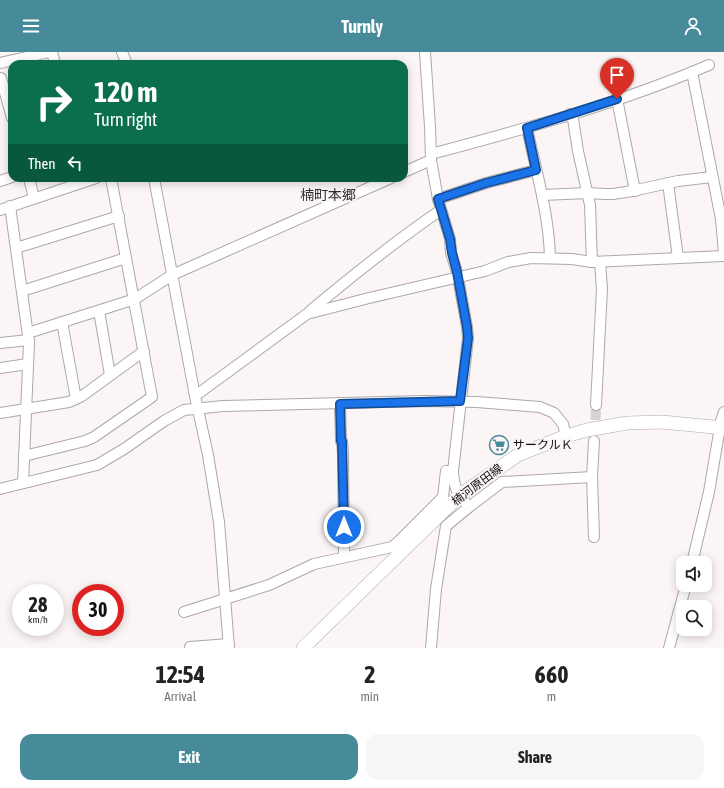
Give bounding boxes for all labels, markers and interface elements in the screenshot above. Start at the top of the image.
icon: menu [20,15,42,37]
icon: person [682,15,704,37]
text: Turnly [341,16,383,37]
pin [600,58,634,99]
icon: arrive [606,64,628,86]
icon: right [28,76,80,128]
text: 120 m [94,76,157,108]
text: Turn right [94,109,157,130]
icon: left [64,152,86,174]
text: Then [28,155,56,172]
district label: 楠町本郷 [300,187,356,203]
supermarket icon: サークルＫ [488,434,510,456]
place label: サークルＫ [513,438,573,452]
street label: 楠河原田線 [449,461,505,509]
position arrow [323,506,365,548]
map controls [676,556,712,636]
button: sound [676,556,712,592]
speed limit sign: 30 [72,584,124,636]
text: 28 [29,593,47,616]
button: search [676,600,712,636]
text: km/h [28,614,48,625]
text: 12:54 [156,661,205,688]
text: 2 [364,661,375,688]
text: 660 [535,661,568,688]
text: Arrival [164,689,196,704]
text: min [360,689,379,704]
text: m [547,689,556,704]
button: Exit [20,734,358,780]
button: Share [366,734,704,780]

